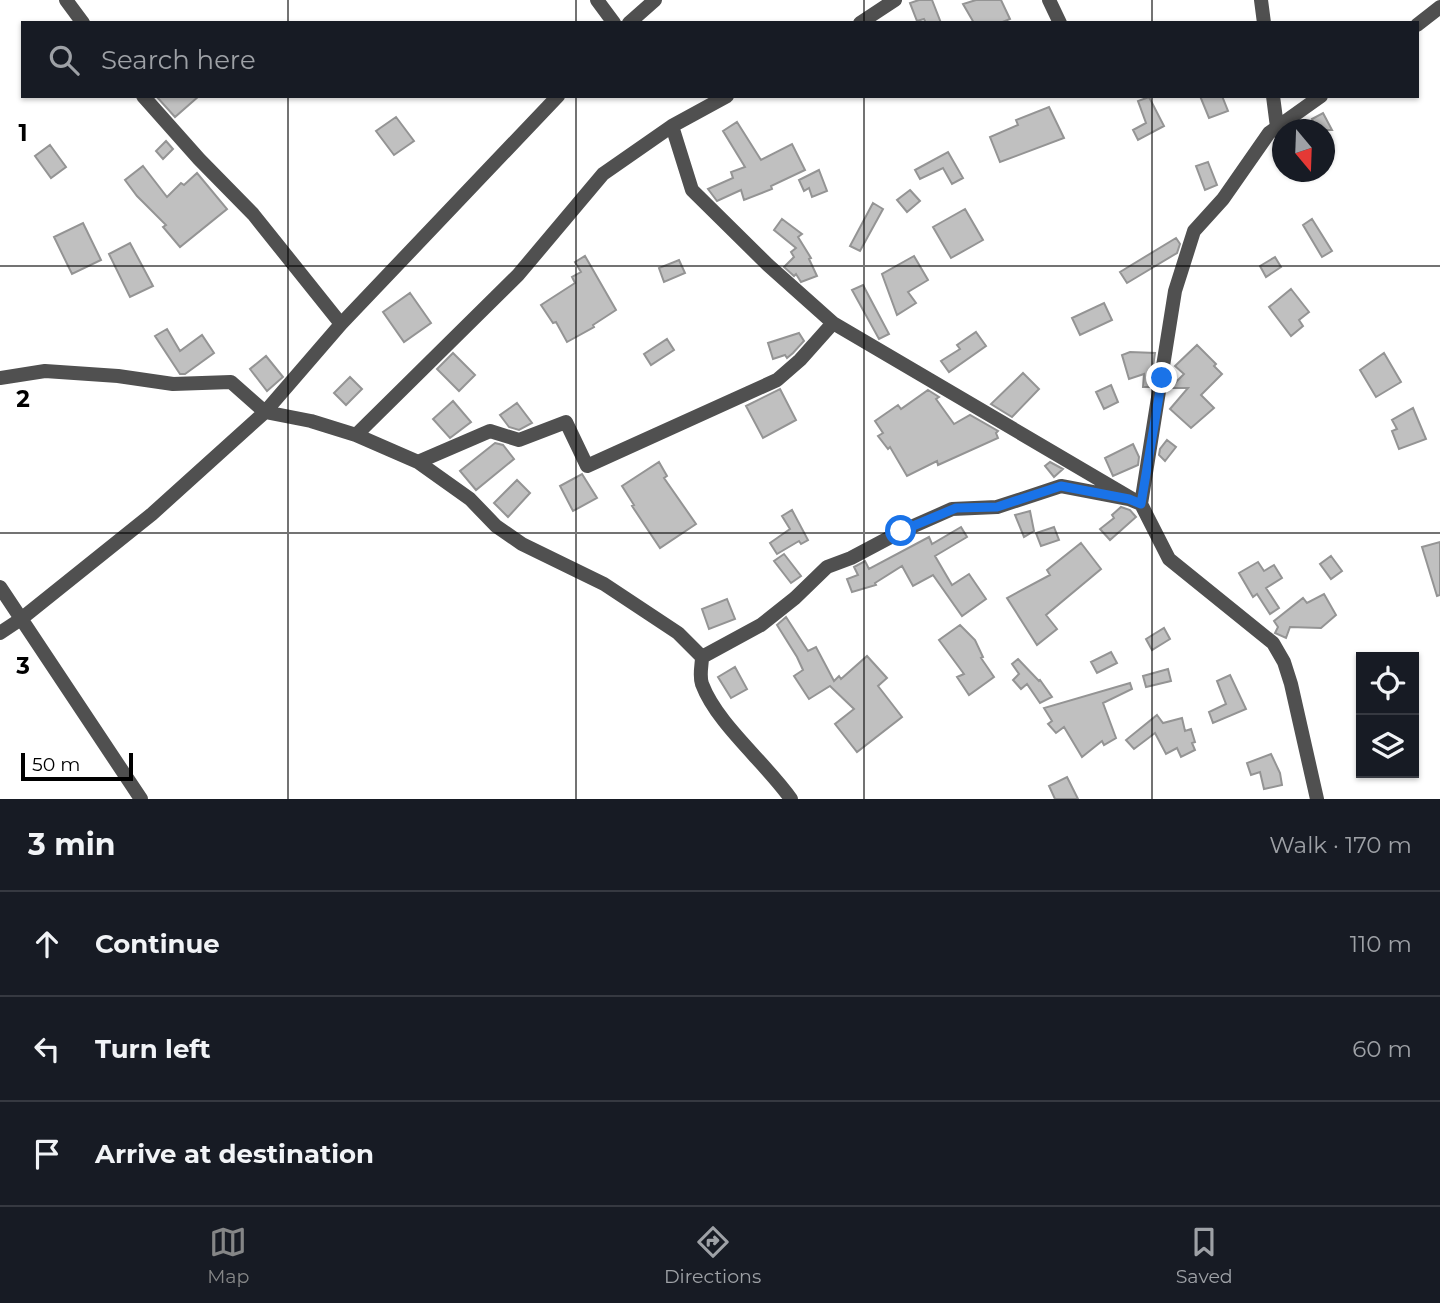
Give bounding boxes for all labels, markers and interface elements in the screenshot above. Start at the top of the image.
search box [21,21,1419,98]
icon: search [45,41,83,79]
text: Search here [101,44,256,76]
text: 1 [18,119,28,147]
north arrow [1272,119,1335,182]
route end [1146,362,1177,393]
text: 2 [16,385,30,413]
route start [885,515,916,546]
text: 3 [15,652,30,680]
map controls [1356,652,1419,778]
button: locate [1356,652,1419,715]
button: layers [1356,715,1419,778]
scale bar [21,750,133,782]
text: 50 m [32,753,80,776]
text: 3 min [28,826,115,863]
text: Walk · 170 m [1269,831,1412,859]
icon: ahead [28,925,66,963]
text: Continue [95,928,220,960]
text: 110 m [1350,930,1412,958]
icon: left [28,1030,66,1068]
text: Turn left [95,1033,211,1065]
text: 60 m [1352,1035,1412,1063]
icon: arrive [28,1135,66,1173]
text: Arrive at destination [95,1138,374,1170]
tab: Map [207,1223,249,1288]
tab: Directions [664,1223,761,1288]
tab: Saved [1176,1223,1233,1288]

